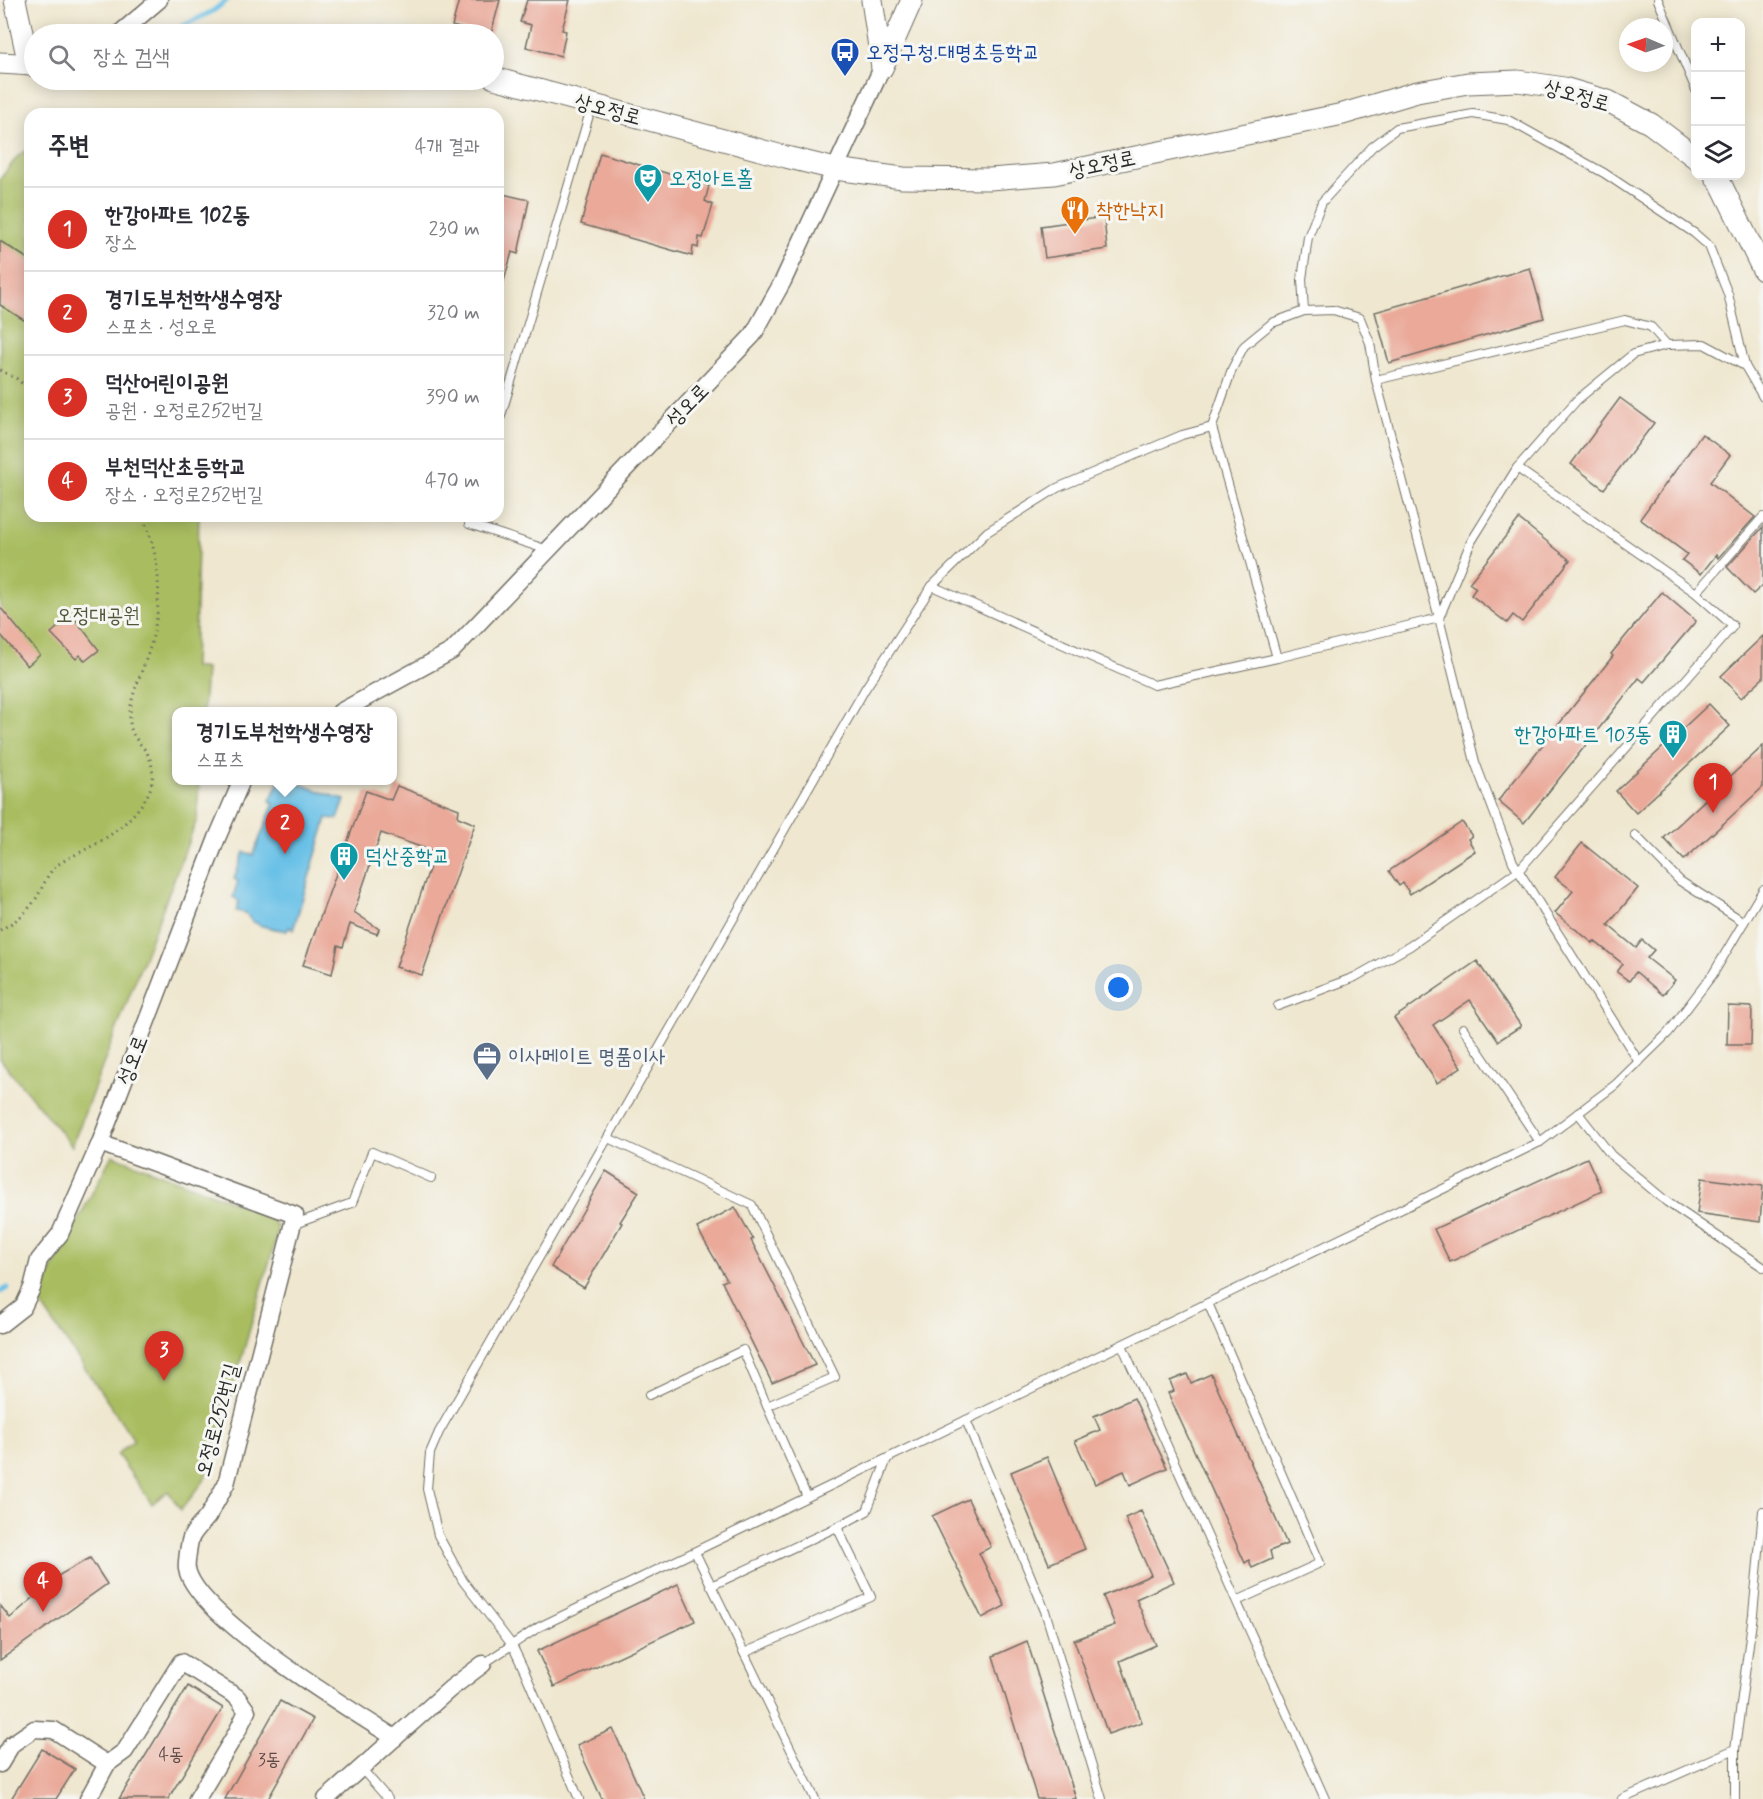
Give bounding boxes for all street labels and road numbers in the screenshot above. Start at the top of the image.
street label: 상오정로 [1540,73,1613,119]
street label: 상오정로 [571,88,644,132]
street label: 상오정로 [1066,144,1138,186]
street label: 성오로 [660,378,715,434]
street label: 성오로 [111,1032,155,1089]
street label: 오정로252번길 [189,1360,247,1480]

